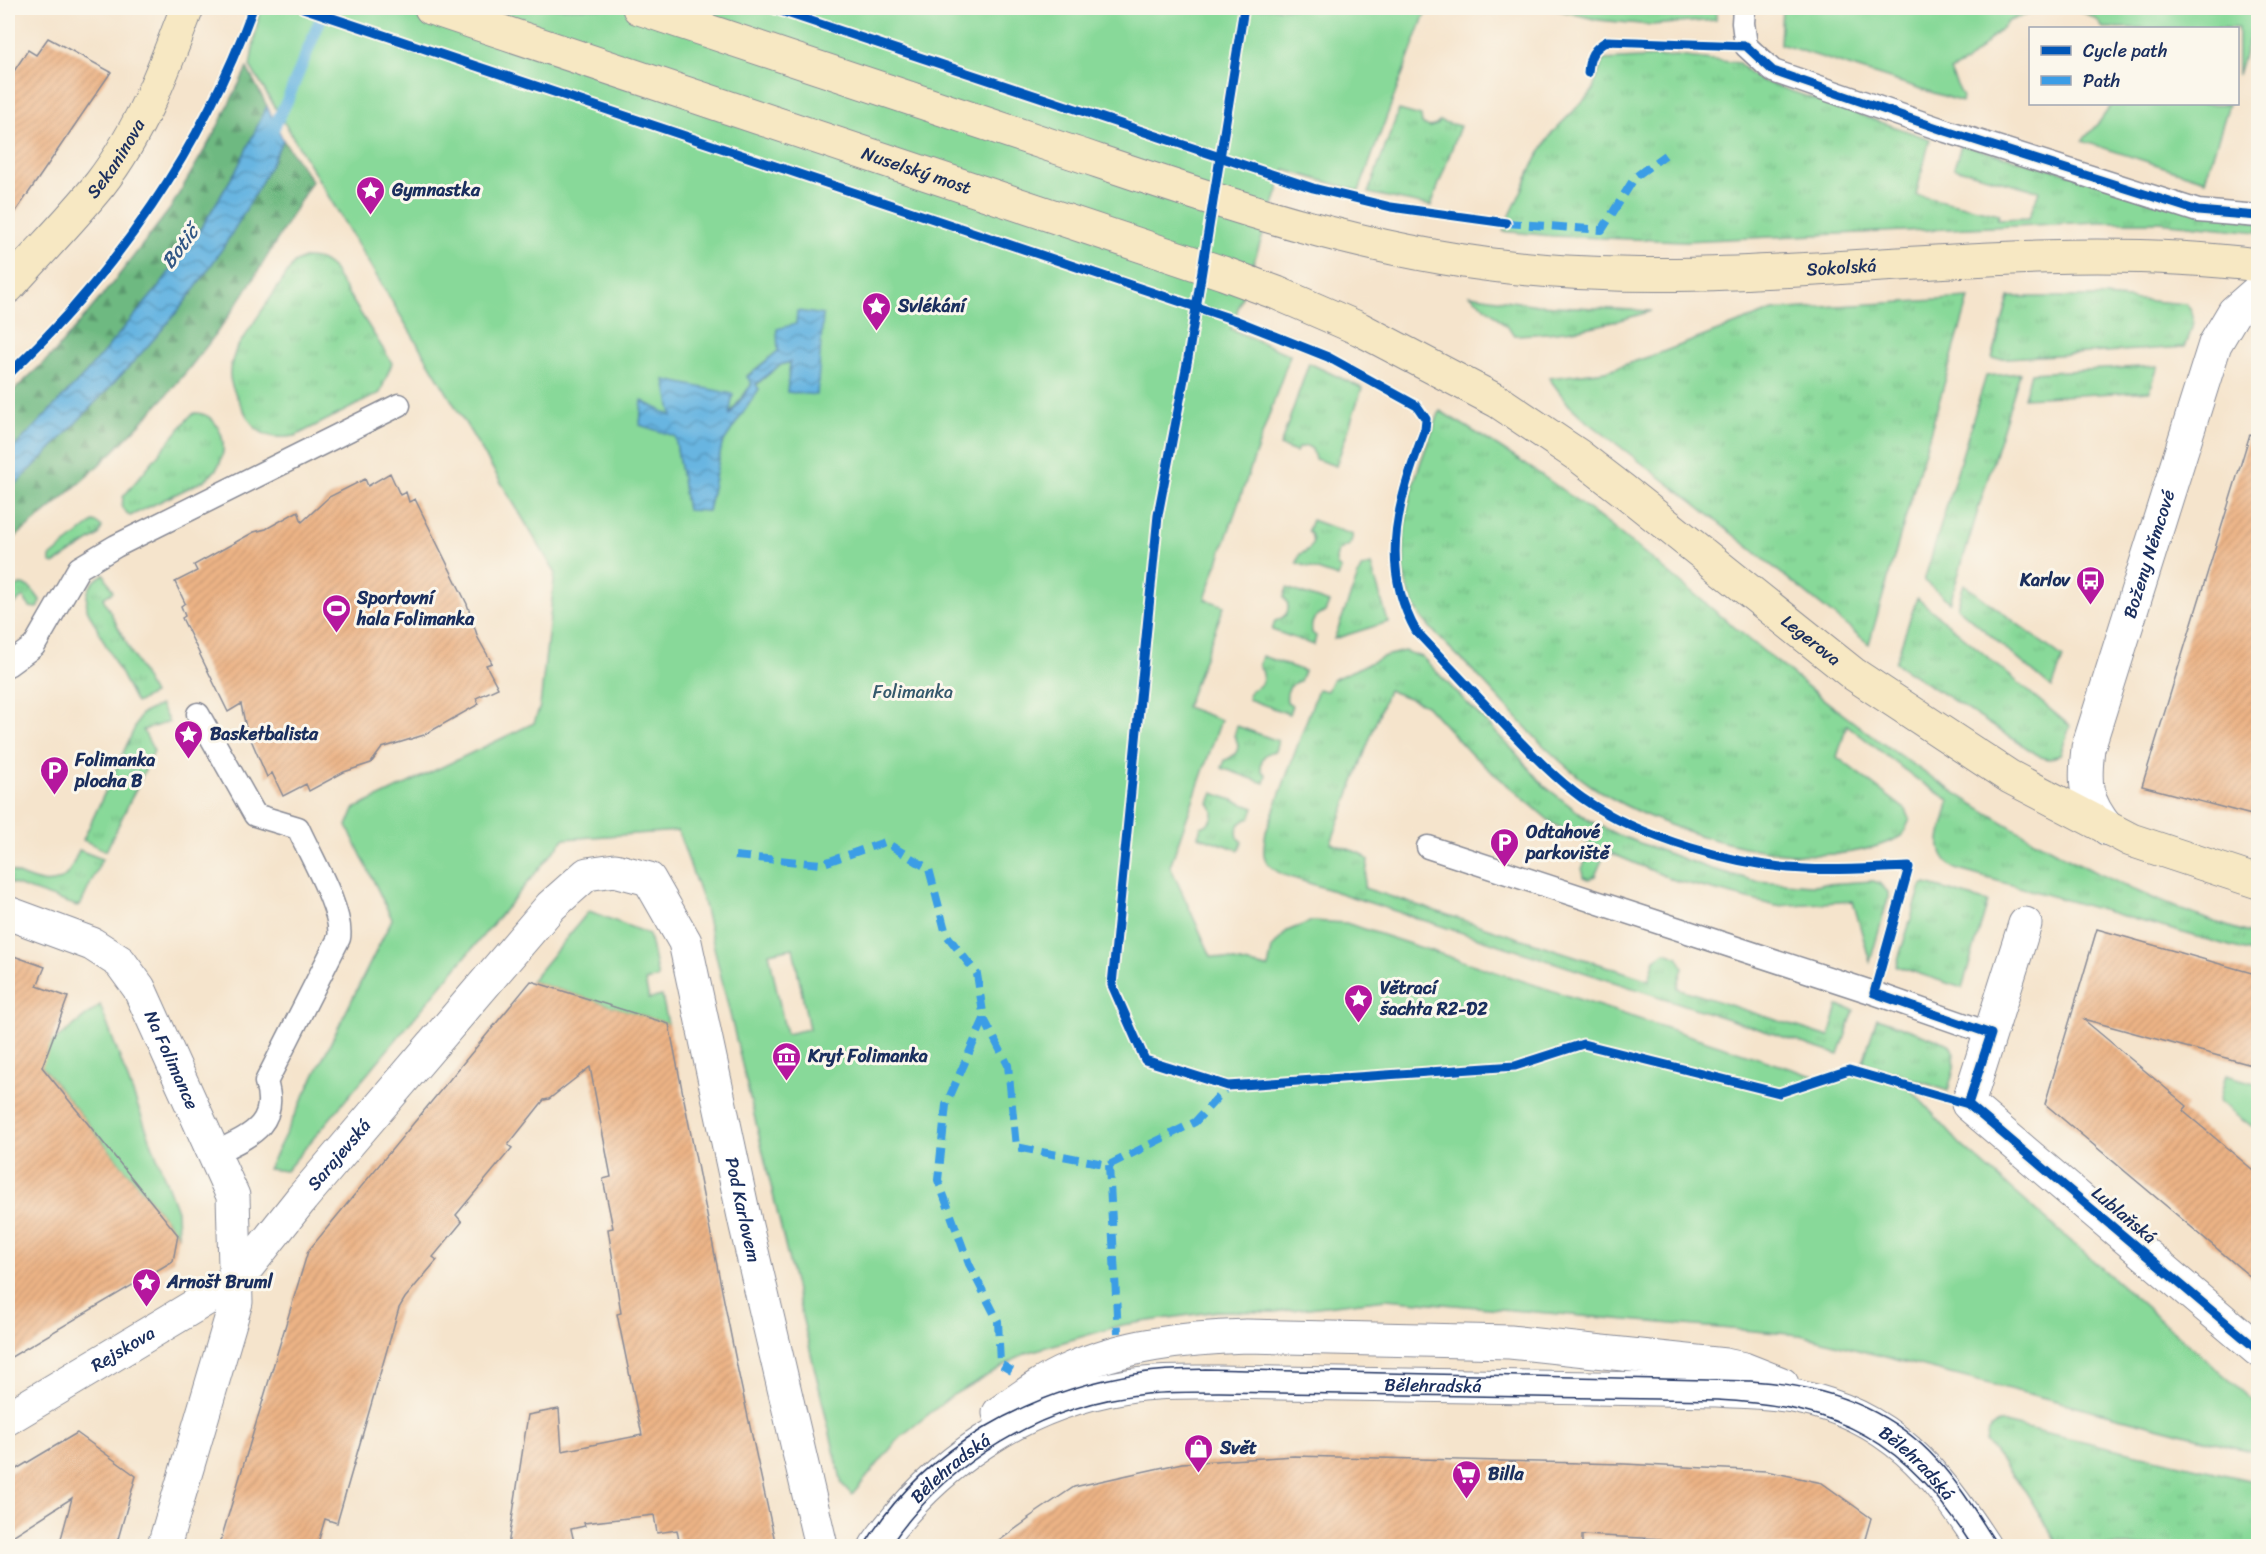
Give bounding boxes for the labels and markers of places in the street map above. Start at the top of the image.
place icon: Gymnastka [355,174,387,216]
place label: Gymnastka [391,174,481,206]
place icon: Svlékání [861,290,893,332]
place label: Svlékání [897,290,968,322]
place label: Karlov [2019,564,2072,596]
bus stop icon: Karlov [2075,564,2107,606]
place label: Sportovní hala Folimanka [356,582,475,635]
sports icon: Sportovní hala Folimanka [320,592,352,634]
place icon: Basketbalista [173,718,205,760]
place label: Basketbalista [210,718,319,750]
place label: Folimanka plocha B [74,744,155,797]
parking icon: Folimanka plocha B [38,754,70,796]
place label: Odtahové parkoviště [1525,816,1611,869]
parking icon: Odtahové parkoviště [1489,826,1521,868]
place label: Větrací šachta R2-D2 [1379,972,1488,1025]
place icon: Větrací šachta R2-D2 [1343,982,1375,1024]
museum icon: Kryt Folimanka [771,1040,803,1082]
place label: Kryt Folimanka [807,1040,928,1072]
place icon: Arnošt Bruml [130,1266,162,1308]
place label: Arnošt Bruml [166,1266,273,1298]
shop icon: Svět [1183,1432,1215,1474]
place label: Svět [1219,1432,1257,1464]
supermarket icon: Billa [1451,1458,1483,1500]
place label: Billa [1488,1458,1525,1490]

